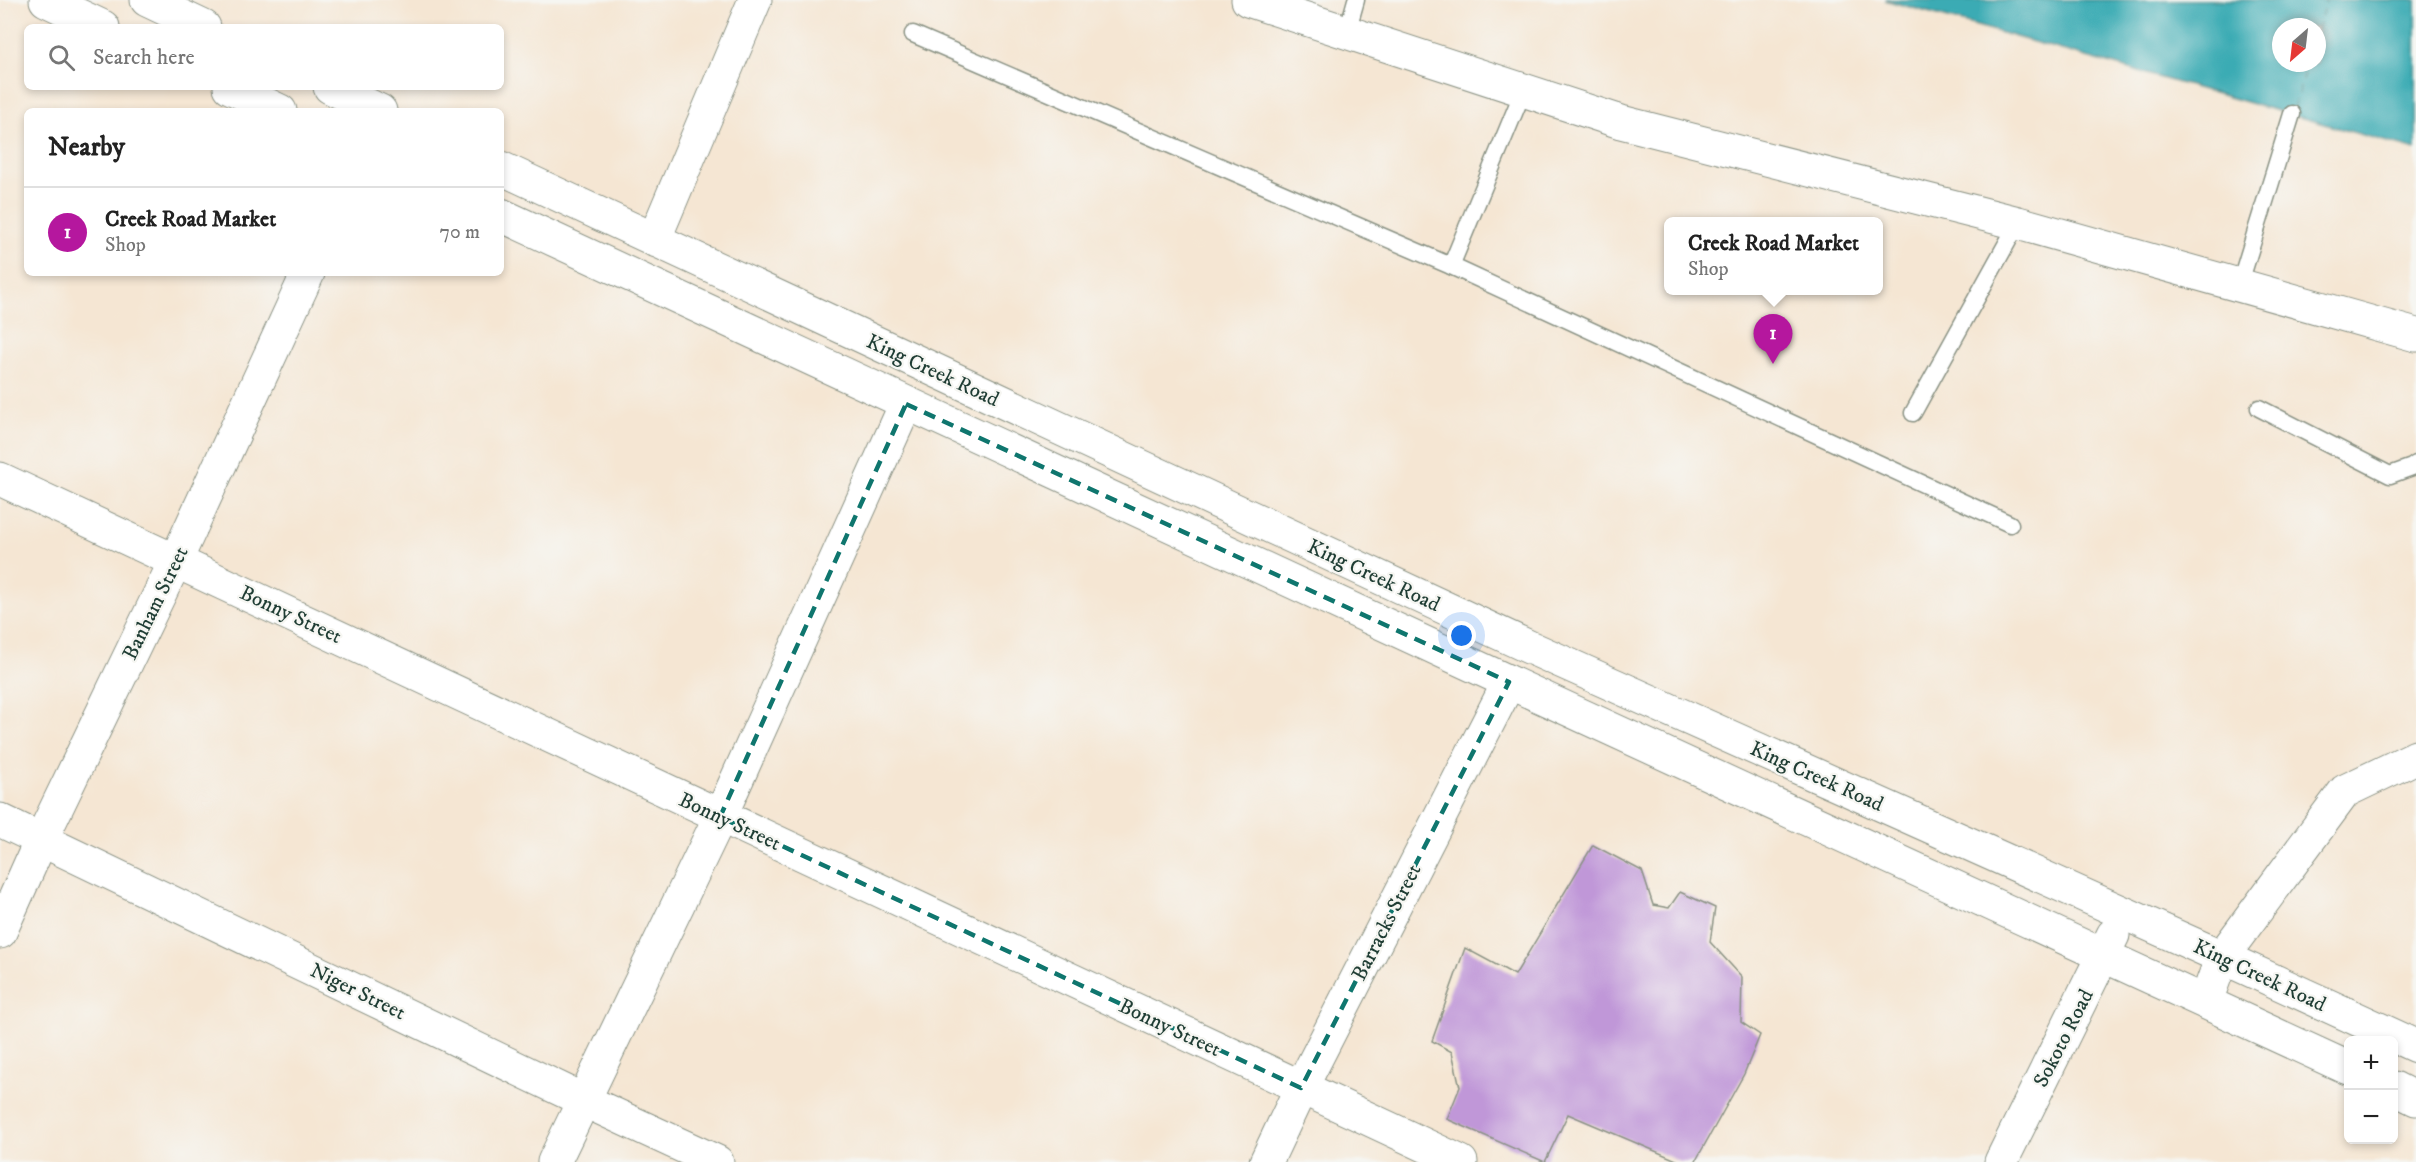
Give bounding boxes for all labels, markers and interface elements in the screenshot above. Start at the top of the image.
north arrow [2272,18,2326,72]
search box [24,24,504,90]
icon: search [45,41,78,74]
text: Search here [93,44,195,71]
text: Nearby [48,131,125,164]
text: Creek Road Market [105,206,276,233]
popup [1664,217,1883,295]
text: 1 [64,220,71,245]
text: 70 m [439,220,480,245]
text: Creek Road Market [1688,230,1859,257]
text: Shop [105,233,146,258]
text: Shop [1688,257,1729,282]
pin: 1 [1754,314,1792,364]
street label: King Creek Road [862,329,1003,413]
street label: King Creek Road [1303,534,1444,618]
street label: Banham Street [117,542,195,664]
street label: Bonny Street [235,580,346,650]
your location [1447,621,1476,650]
street label: King Creek Road [1746,736,1888,818]
street label: Bonny Street [674,787,785,857]
street label: Barracks Street [1346,860,1428,985]
street label: King Creek Road [2189,934,2330,1018]
street label: Niger Street [306,958,410,1026]
street label: Sokoto Road [2028,985,2100,1092]
street label: Bonny Street [1114,993,1225,1063]
map controls [2344,1036,2398,1144]
button: + [2344,1036,2398,1090]
button: − [2344,1090,2398,1144]

